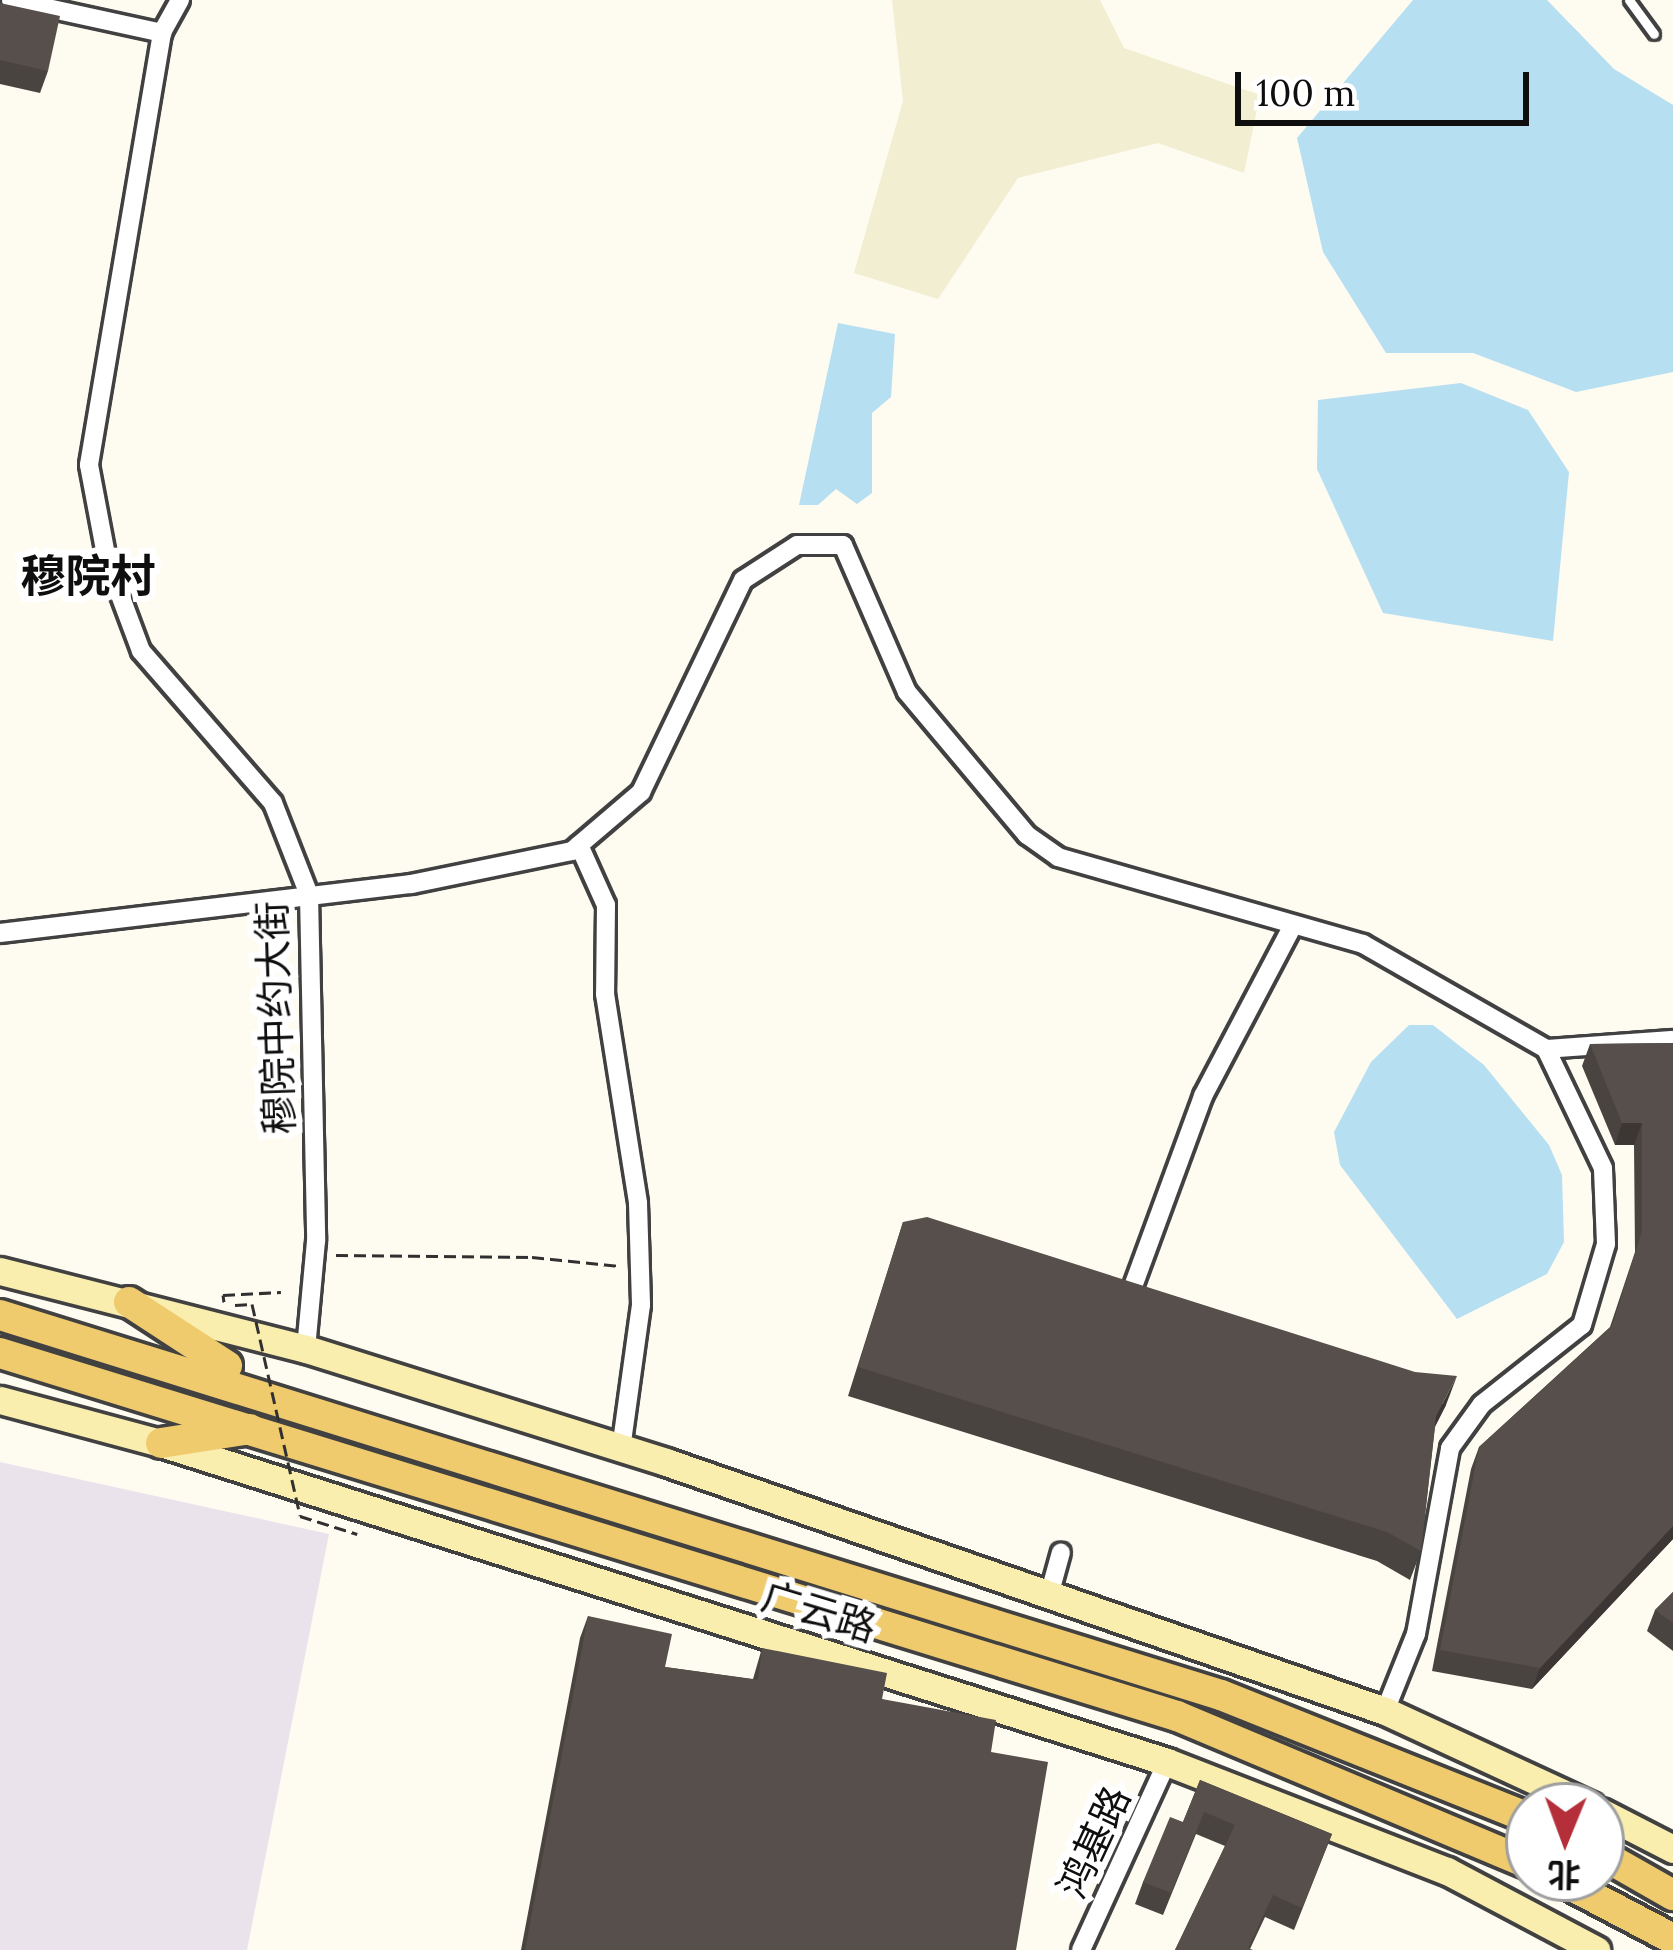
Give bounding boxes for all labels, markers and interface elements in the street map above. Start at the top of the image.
scale bar [1241,48,1535,122]
text: 100 m [1256,70,1355,116]
district label: 穆院村 [21,549,155,603]
street label: 穆院中约大街 [249,900,303,1136]
street label: 广云路 [756,1573,882,1651]
street label: 鸿基路 [1048,1779,1140,1905]
north arrow [1505,1782,1625,1902]
text: 北 [1548,1854,1581,1896]

